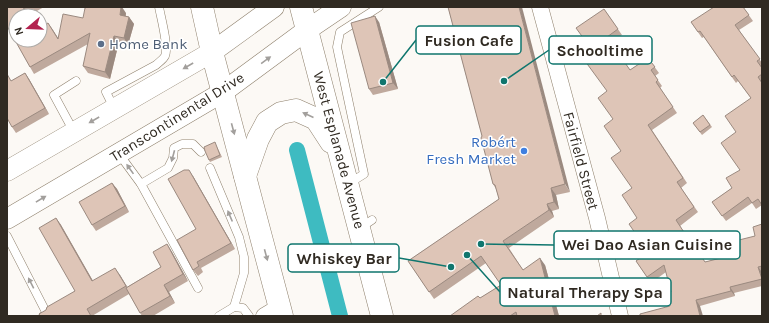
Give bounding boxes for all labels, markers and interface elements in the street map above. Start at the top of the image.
north arrow [8,8,48,48]
text: N [12,25,26,37]
callout: Fusion Cafe [416,26,521,54]
text: Fusion Cafe [424,31,514,50]
place label: Home Bank [109,35,188,53]
callout: Schooltime [549,36,652,64]
marker: Home Bank [96,39,106,49]
text: Schooltime [557,41,643,60]
one-way arrow [260,56,271,64]
one-way arrow [182,63,194,70]
street label: Transcontinental Drive [107,68,247,166]
street label: West Esplanade Avenue [309,69,369,231]
street label: Fairfield Street [559,110,603,212]
one-way arrow [302,112,314,118]
one-way arrow [88,117,100,124]
one-way arrow [230,123,236,136]
place label: Robért Fresh Market [426,133,516,168]
marker: Robért Fresh Market [519,146,529,156]
one-way arrow [169,149,175,162]
one-way arrow [126,163,134,174]
one-way arrow [35,196,47,203]
one-way arrow [227,209,233,221]
callout: Wei Dao Asian Cuisine [554,231,740,259]
text: Wei Dao Asian Cuisine [562,235,732,254]
callout: Whiskey Bar [288,244,399,272]
one-way arrow [263,249,269,261]
text: Whiskey Bar [297,249,392,268]
one-way arrow [28,277,34,288]
callout: Natural Therapy Spa [500,278,671,306]
text: Natural Therapy Spa [507,283,663,302]

